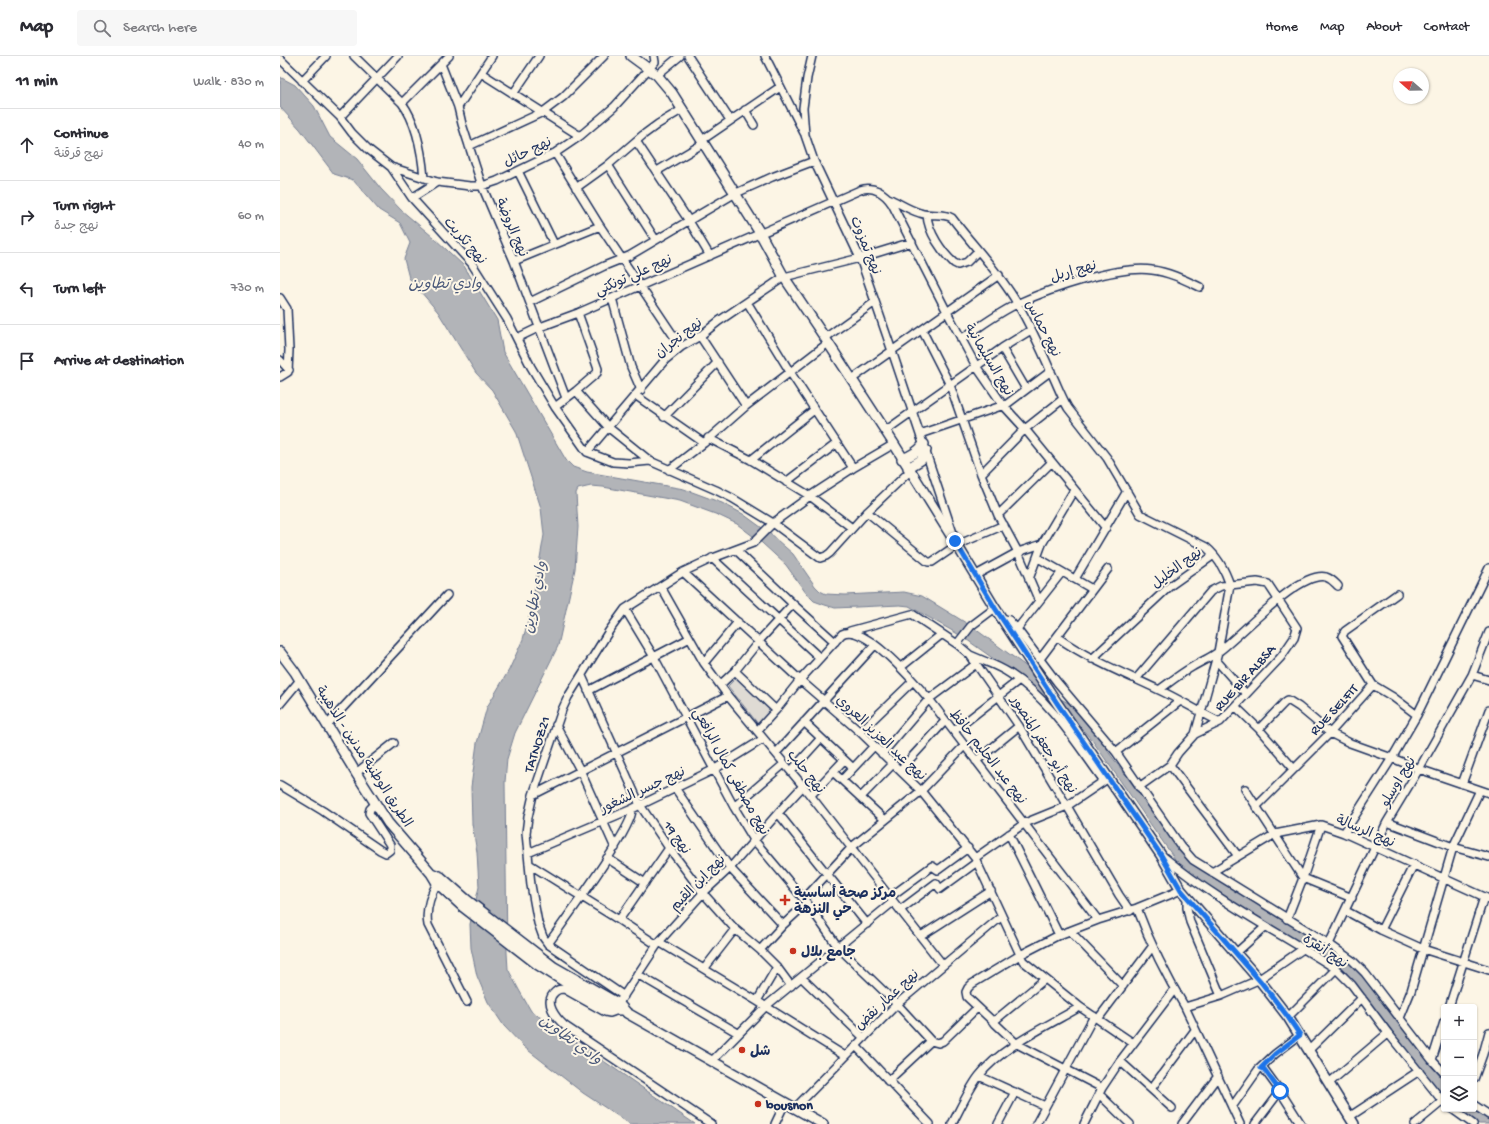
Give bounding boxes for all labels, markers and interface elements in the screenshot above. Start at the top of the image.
search box [77,10,357,46]
text: Map [20,16,53,39]
icon: search [91,17,113,39]
text: Search here [123,19,197,37]
text: Home [1266,19,1298,36]
text: Map [1320,19,1344,36]
text: About [1366,19,1402,36]
text: Contact [1424,19,1469,36]
north arrow [1393,68,1429,104]
text: 11 min [16,72,58,92]
text: Walk · 830 m [193,75,264,90]
text: Continue [54,125,108,143]
street label: نهج حائل [501,133,555,172]
icon: ahead [16,134,38,156]
text: 40 m [238,137,264,152]
text: نهج قرقنة [54,147,103,162]
street label: نهج الروضة [491,196,531,260]
text: Turn right [54,197,114,215]
icon: right [16,206,38,228]
text: 60 m [238,209,264,224]
street label: نهج تكريت [439,214,489,269]
street label: نهج تمزوت [845,214,884,278]
text: نهج جدة [54,219,98,234]
street label: نهج علي تونكتي [593,252,676,303]
street label: نهج إربل [1049,258,1099,287]
water label: وادي تطاوين [408,276,482,294]
icon: left [16,278,38,300]
text: Turn left [54,280,105,298]
text: 730 m [231,281,264,296]
street label: نهج حماس [1020,298,1063,360]
street label: نهج نجران [652,315,707,363]
street label: نهج السليمانية [960,321,1016,399]
icon: arrive [16,350,38,372]
text: Arrive at destination [54,352,184,370]
route end [946,532,964,550]
street label: نهج الخليل [1149,544,1206,594]
water label: وادي تطاوين [520,560,552,635]
street label: RUE BIR ALBSA [1211,641,1281,716]
street label: RUE SELFIT [1307,681,1363,740]
street label: الطريق الوطنية مدنين - الذهيبة [311,684,415,831]
street label: نهج أبو جعفر المنصور [1005,691,1082,797]
street label: نهج عبد العزيز العروي [831,692,929,785]
street label: نهج مصطفى كمال الرافعي [686,706,772,840]
street label: نهج عبد الحليم حافظ [945,707,1029,809]
street label: TATNOZ21 [521,714,555,776]
street label: نهج حلب [782,747,828,798]
street label: نهج اوسلو [1377,754,1421,811]
street label: نهج جسر الشغور [597,764,689,819]
street label: نهج الرسالة [1333,812,1397,852]
street label: نهج 19 [658,818,693,858]
street label: نهج ابن القيم [667,852,730,916]
place label: مركز صحة أساسية حي النزهة [794,883,896,921]
marker: مركز صحة أساسية حي النزهة [779,894,791,906]
street label: نهج أنقرة [1299,930,1352,973]
place label: جامع بلال [801,945,856,962]
marker: جامع بلال [788,946,798,956]
street label: نهج عمار نقض [852,967,923,1035]
map controls [1441,1004,1477,1112]
button: + [1441,1004,1477,1040]
water label: وادي تطاوين [535,1012,605,1069]
button: − [1441,1040,1477,1076]
place label: شل [750,1044,770,1061]
marker: شل [737,1045,747,1055]
button: layers [1441,1076,1477,1112]
route start [1271,1082,1289,1100]
place label: bousnon [765,1098,813,1115]
marker: bousnon [753,1099,763,1109]

